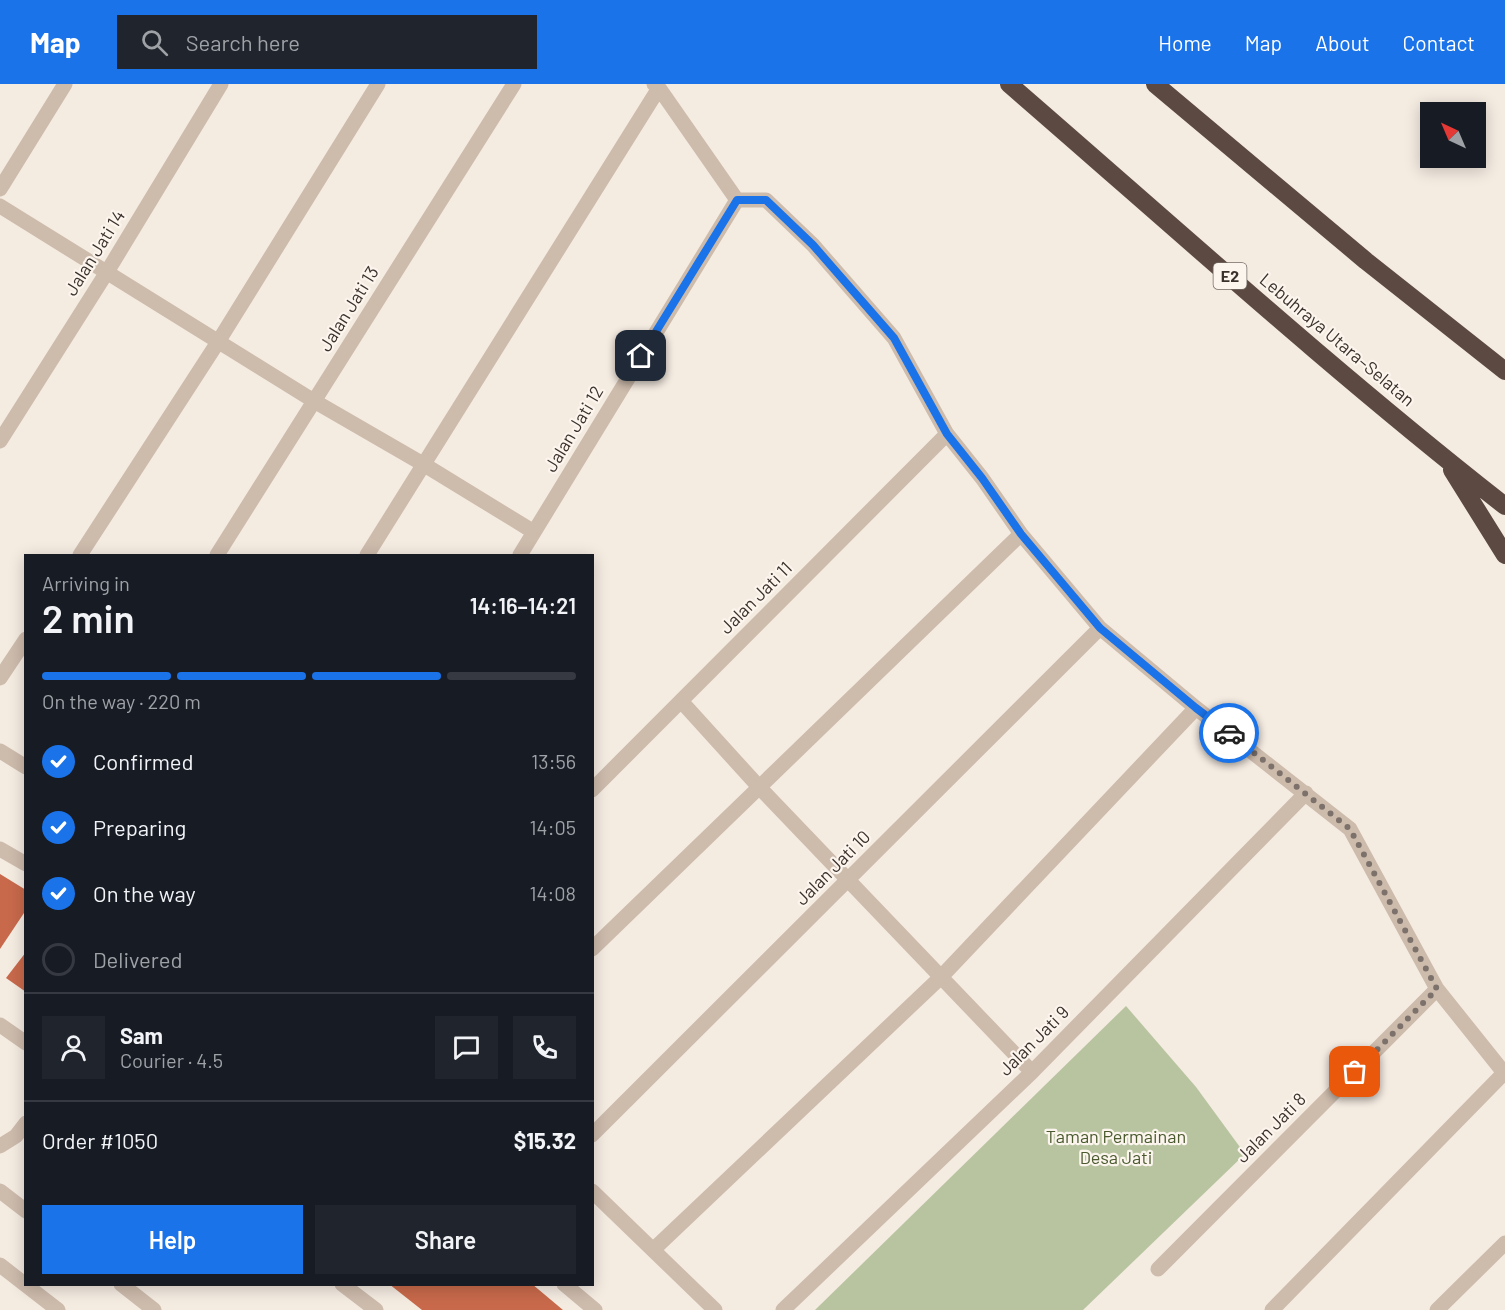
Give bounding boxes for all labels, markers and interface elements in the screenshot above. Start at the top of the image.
search box [117,15,537,69]
text: Map [30,25,81,59]
icon: search [138,26,171,59]
text: Search here [186,29,300,55]
text: Home [1158,30,1212,55]
text: Map [1245,30,1282,55]
text: About [1315,30,1370,55]
text: Contact [1403,30,1475,55]
north arrow [1420,102,1486,168]
map controls [1420,102,1486,168]
street label: Jalan Jati 14 [59,206,129,299]
street label: Jalan Jati 13 [313,262,383,355]
road number: E2 [1214,263,1246,289]
street label: Lebuhraya Utara–Selatan [1256,268,1420,411]
pin [615,330,666,381]
icon: home [624,339,657,372]
street label: Jalan Jati 12 [539,381,607,475]
street label: Jalan Jati 11 [715,557,796,638]
text: Arriving in [42,571,130,595]
text: 14:16–14:21 [470,592,576,618]
text: 2 min [42,594,135,641]
text: On the way · 220 m [42,689,201,713]
courier [1199,703,1259,763]
icon: car [1213,717,1246,750]
icon: check [42,745,75,778]
text: Confirmed [93,748,193,774]
text: 13:56 [531,749,576,773]
icon: check [42,811,75,844]
text: Preparing [93,814,186,840]
text: 14:05 [530,815,576,839]
street label: Jalan Jati 10 [790,825,874,909]
icon: check [42,877,75,910]
text: On the way [93,880,196,906]
text: 14:08 [529,881,576,905]
text: Delivered [93,946,182,972]
street label: Jalan Jati 9 [994,1001,1073,1080]
button: person [42,1016,105,1079]
button: chat [435,1016,498,1079]
button: phone [513,1016,576,1079]
text: Sam [120,1022,163,1048]
pin [1329,1046,1380,1097]
text: Courier · 4.5 [120,1048,223,1072]
icon: bag [1338,1055,1371,1088]
street label: Jalan Jati 8 [1231,1088,1310,1167]
park label: Taman Permainan Desa Jati [1046,1125,1186,1168]
text: Order #1050 [42,1127,158,1153]
text: $15.32 [514,1127,576,1153]
button: Help [42,1205,303,1274]
button: Share [315,1205,576,1274]

